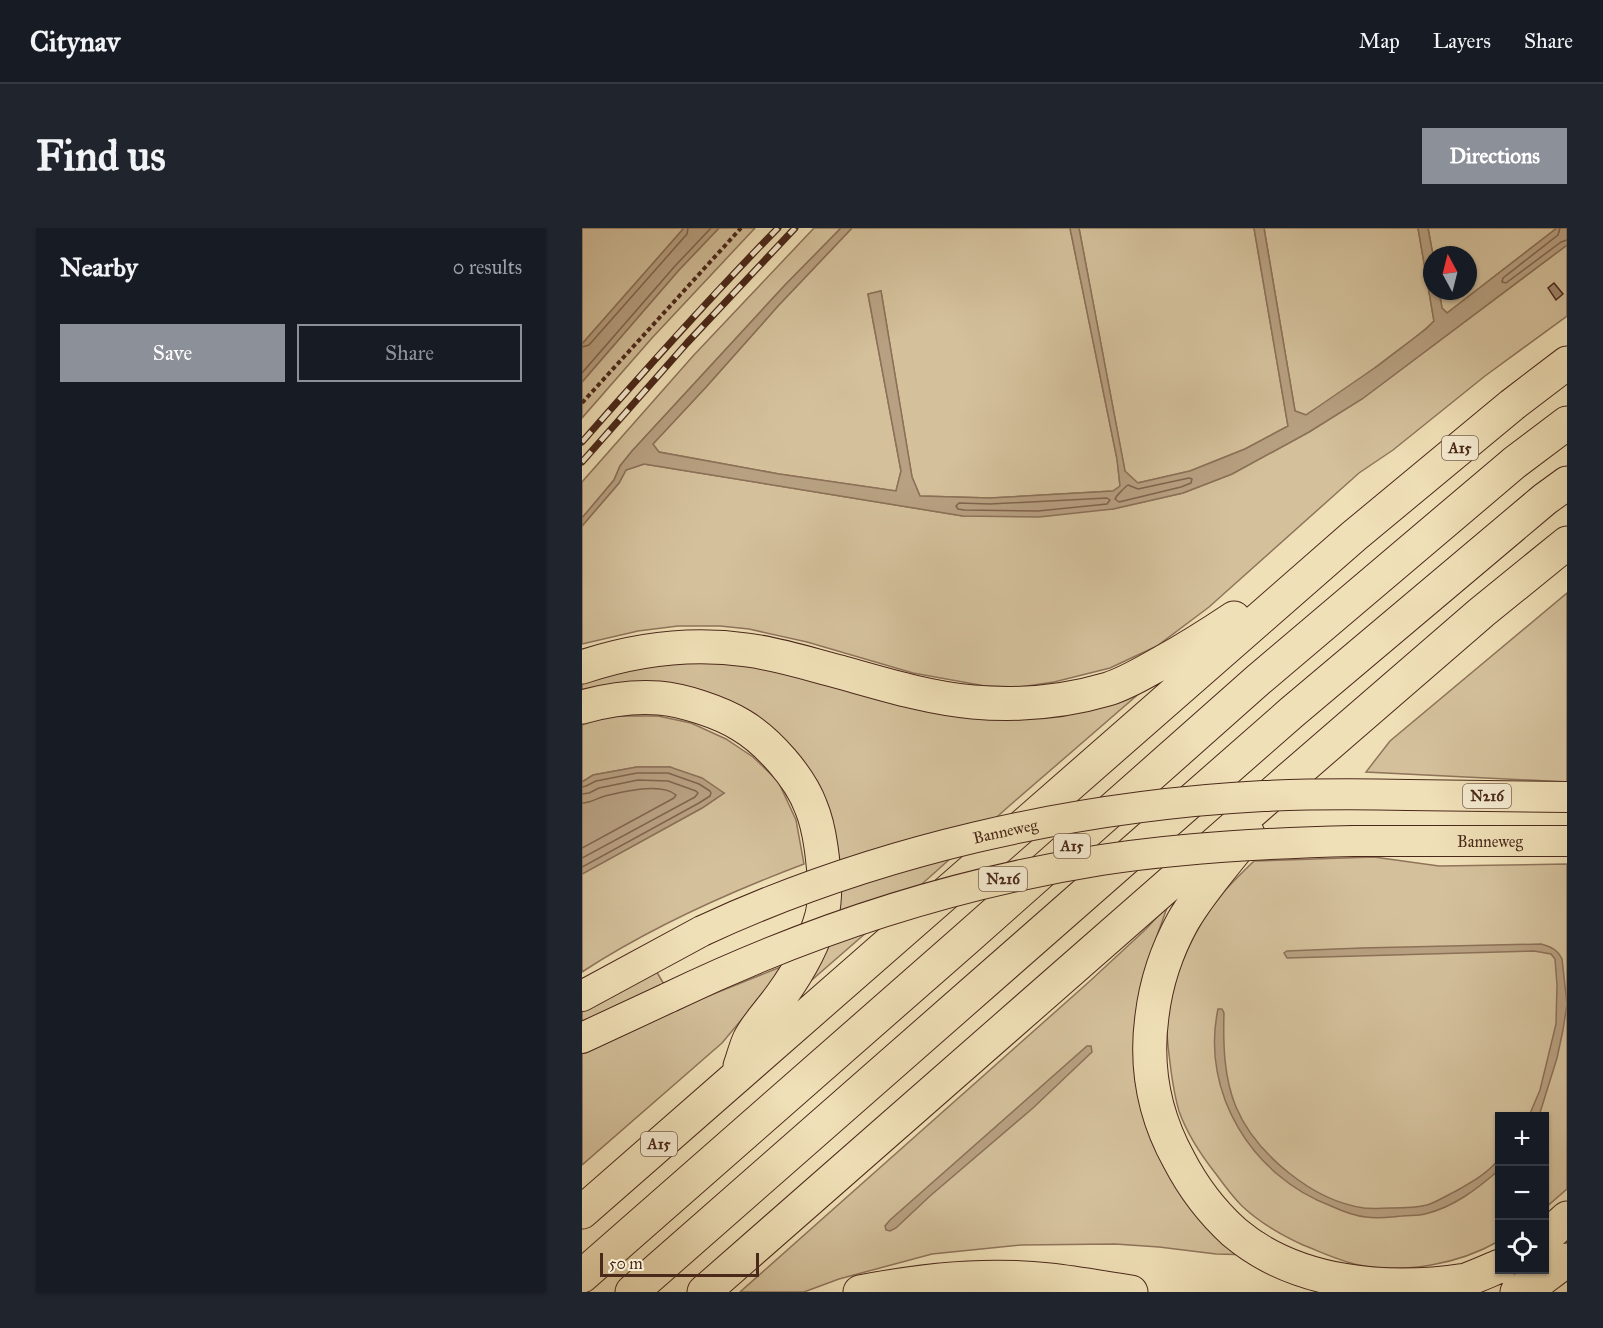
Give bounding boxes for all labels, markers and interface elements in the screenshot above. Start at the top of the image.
text: Citynav [30,24,120,59]
text: Map [1359,28,1400,54]
text: Layers [1433,28,1491,54]
text: Share [1524,28,1573,54]
button: Directions [1422,128,1567,184]
text: Find us [36,130,166,182]
north arrow [1423,246,1477,300]
text: Nearby [60,251,138,283]
text: 0 results [453,255,522,279]
button: Save [60,324,285,382]
button: Share [297,324,522,382]
road number: A15 [1442,436,1478,460]
road number: N216 [1463,784,1511,808]
street label: Banneweg [971,815,1040,848]
street label: Banneweg [1457,832,1523,852]
road number: A15 [1054,834,1090,858]
road number: N216 [979,867,1027,891]
map controls [1495,1112,1549,1274]
button: + [1495,1112,1549,1166]
road number: A15 [641,1132,677,1156]
button: − [1495,1166,1549,1220]
button: locate [1495,1220,1549,1274]
scale bar [600,1250,759,1278]
text: 50 m [609,1254,643,1273]

